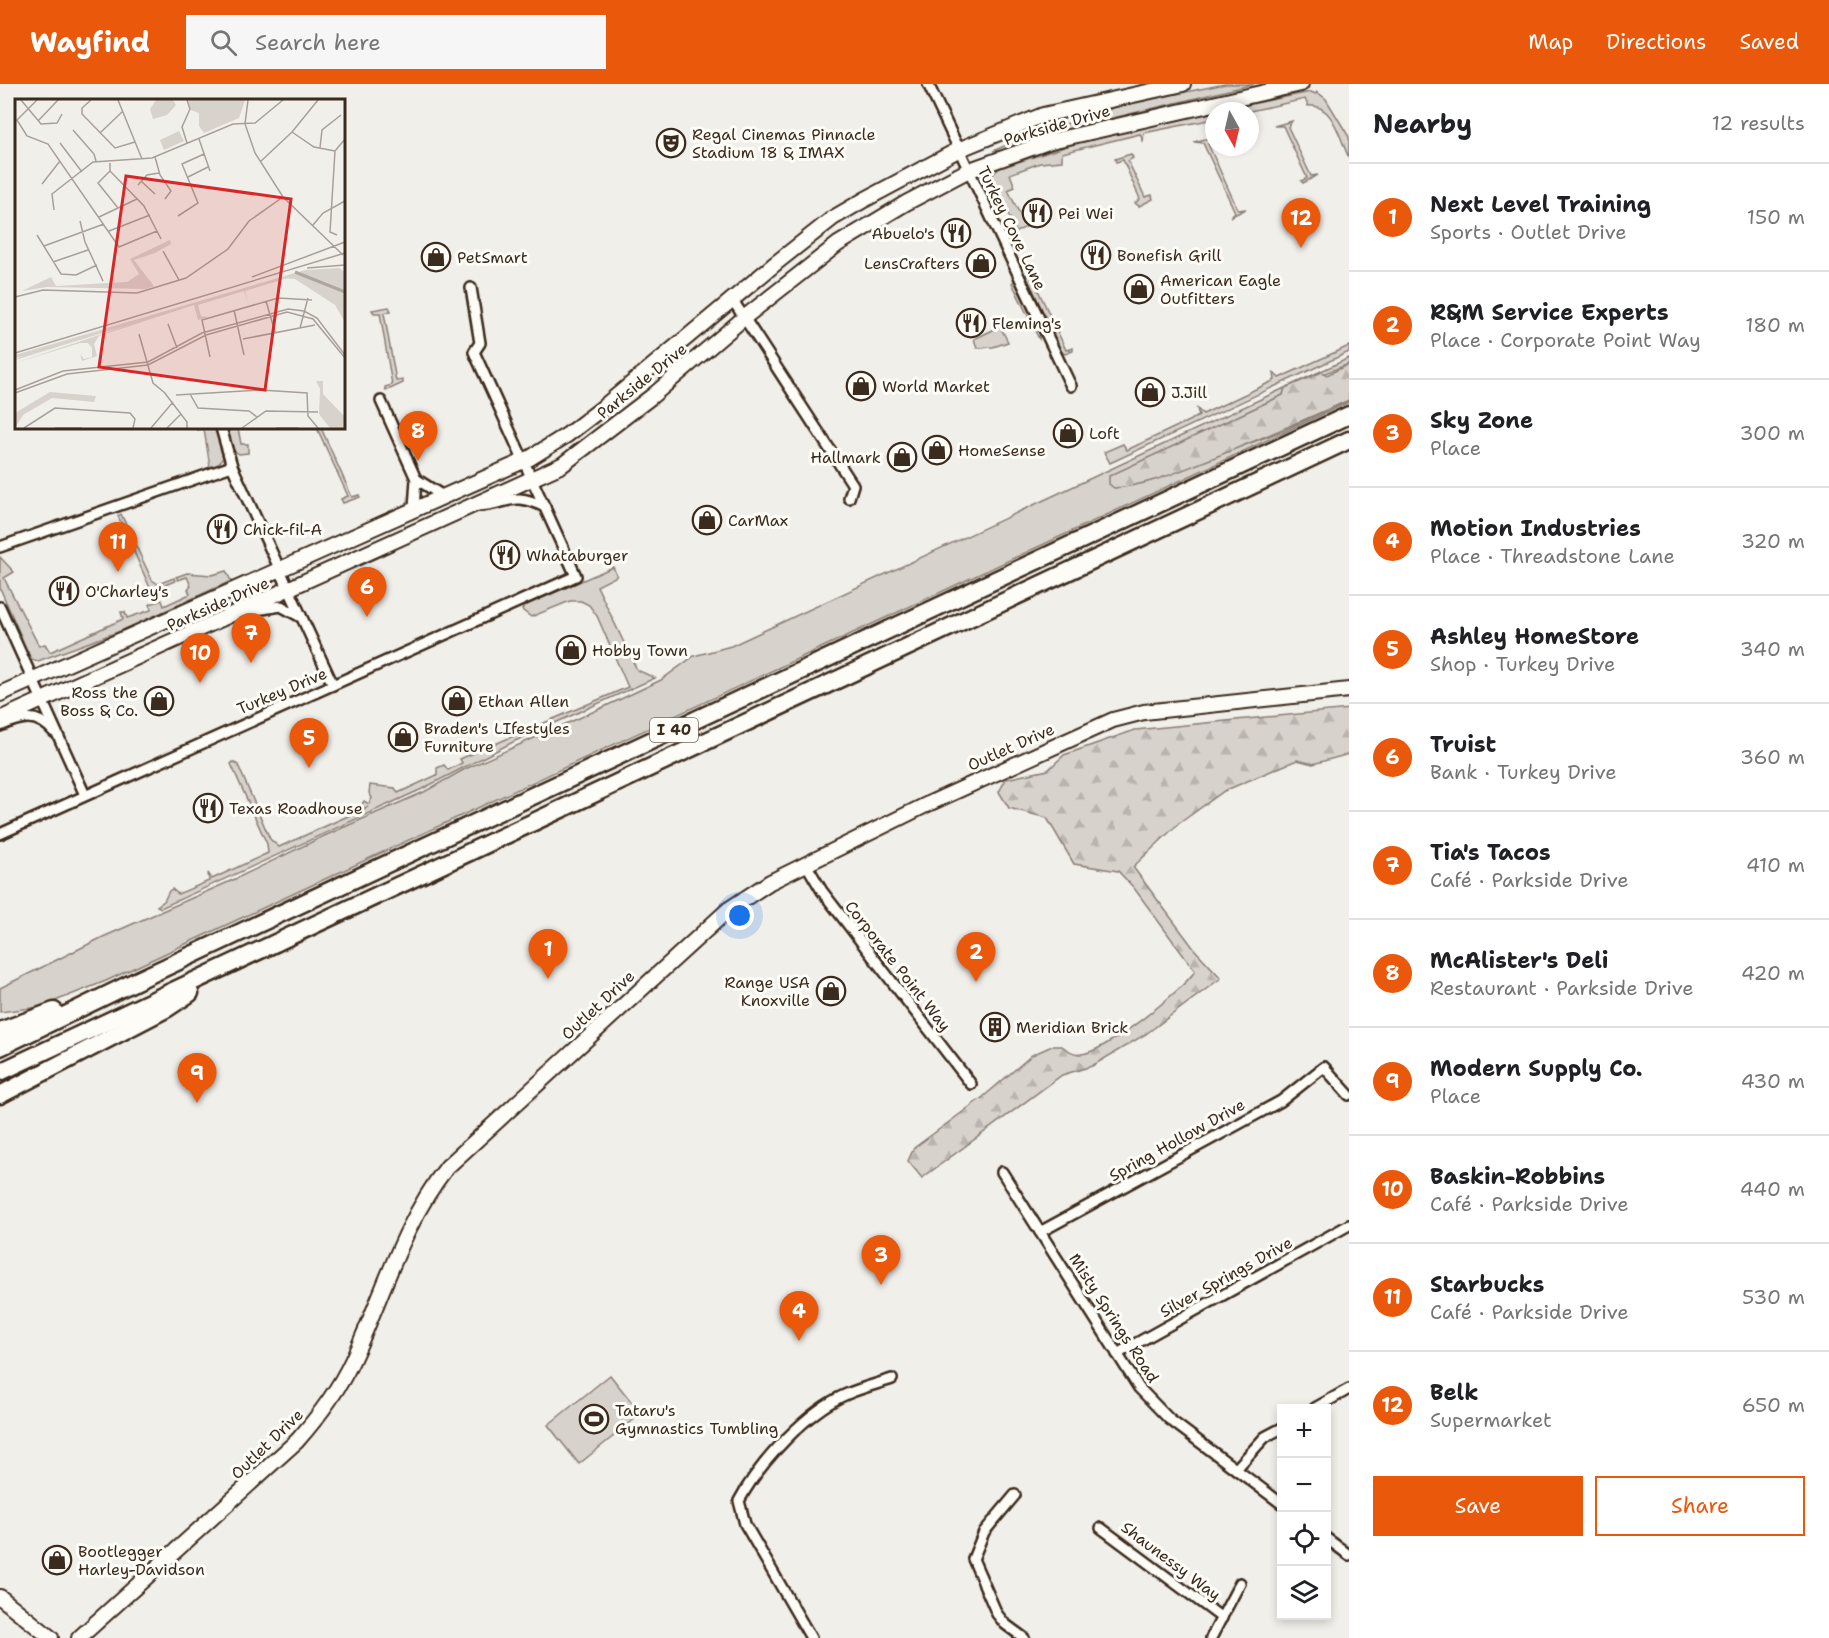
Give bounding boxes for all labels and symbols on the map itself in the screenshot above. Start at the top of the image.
inset map [15,99,345,429]
street label: Parkside Drive [1001,100,1113,150]
north arrow [1205,102,1259,156]
place label: Regal Cinemas Pinnacle Stadium 18 & IMAX [692,124,876,163]
theatre icon: Regal Cinemas Pinnacle Stadium 18 & IMAX [655,127,687,159]
street label: Turkey Cove Lane [973,163,1051,293]
restaurant icon: Pei Wei [1021,197,1053,229]
pin: 12 [1282,198,1320,248]
place label: Pei Wei [1058,203,1114,224]
restaurant icon: Abuelo's [940,217,972,249]
place label: Abuelo's [871,223,935,244]
restaurant icon: Bonefish Grill [1080,239,1112,271]
shop icon: PetSmart [420,241,452,273]
place label: Bonefish Grill [1117,245,1222,266]
place label: PetSmart [457,247,528,268]
shop icon: LensCrafters [965,247,997,279]
place label: LensCrafters [864,253,960,274]
place label: American Eagle Outfitters [1160,270,1281,309]
shop icon: American Eagle Outfitters [1123,273,1155,305]
restaurant icon: Fleming's [955,307,987,339]
place label: Fleming's [992,313,1062,334]
street label: Parkside Drive [593,338,691,424]
shop icon: World Market [845,370,877,402]
place label: World Market [882,376,990,397]
shop icon: J.Jill [1134,376,1166,408]
place label: J.Jill [1171,382,1207,403]
pin: 8 [398,412,438,461]
shop icon: Loft [1052,417,1084,449]
place label: Loft [1089,423,1120,444]
shop icon: HomeSense [921,434,953,466]
place label: HomeSense [958,440,1046,461]
shop icon: Hallmark [886,441,918,473]
place label: Hallmark [810,447,881,468]
shop icon: CarMax [691,504,723,536]
place label: CarMax [728,510,788,531]
restaurant icon: Chick-fil-A [206,513,238,545]
place label: Chick-fil-A [243,519,322,540]
pin: 11 [98,522,138,572]
restaurant icon: Whataburger [489,539,521,571]
place label: Whataburger [526,545,629,566]
pin: 6 [348,568,386,617]
street label: Parkside Drive [164,572,272,636]
restaurant icon: O'Charley's [48,575,80,607]
place label: O'Charley's [85,581,169,602]
pin: 7 [232,614,270,663]
pin: 10 [180,634,220,683]
shop icon: Hobby Town [555,634,587,666]
place label: Hobby Town [592,640,688,661]
street label: Turkey Drive [234,663,330,719]
place label: Ross the Boss & Co. [60,682,138,721]
shop icon: Ross the Boss & Co. [143,685,175,717]
shop icon: Ethan Allen [441,685,473,717]
place label: Ethan Allen [478,691,569,712]
pin: 5 [290,718,328,768]
place label: Braden's LIfestyles Furniture [424,718,570,757]
road number: I 40 [650,718,698,742]
street label: Outlet Drive [964,719,1058,775]
shop icon: Braden's LIfestyles Furniture [387,721,419,753]
restaurant icon: Texas Roadhouse [192,792,224,824]
place label: Texas Roadhouse [229,798,363,819]
street label: Corporate Point Way [840,896,956,1036]
your location [725,901,754,930]
pin: 1 [528,930,568,979]
pin: 2 [956,932,996,982]
street label: Outlet Drive [557,966,639,1044]
place label: Range USA Knoxville [724,972,810,1011]
shop icon: Range USA Knoxville [815,975,847,1007]
building icon: Meridian Brick [979,1011,1011,1043]
place label: Meridian Brick [1016,1017,1129,1038]
pin: 9 [178,1054,216,1103]
street label: Spring Hollow Drive [1105,1094,1249,1186]
street label: Silver Springs Drive [1156,1232,1296,1322]
pin: 3 [862,1236,900,1285]
street label: Misty Springs Road [1064,1249,1164,1387]
pin: 4 [780,1292,818,1341]
place label: Tataru's Gymnastics Tumbling [615,1400,779,1439]
sports icon: Tataru's Gymnastics Tumbling [578,1403,610,1435]
street label: Outlet Drive [226,1404,308,1484]
street label: Shaunessy Way [1117,1517,1225,1605]
place label: Bootlegger Harley-Davidson [78,1541,205,1580]
shop icon: Bootlegger Harley-Davidson [41,1544,73,1576]

